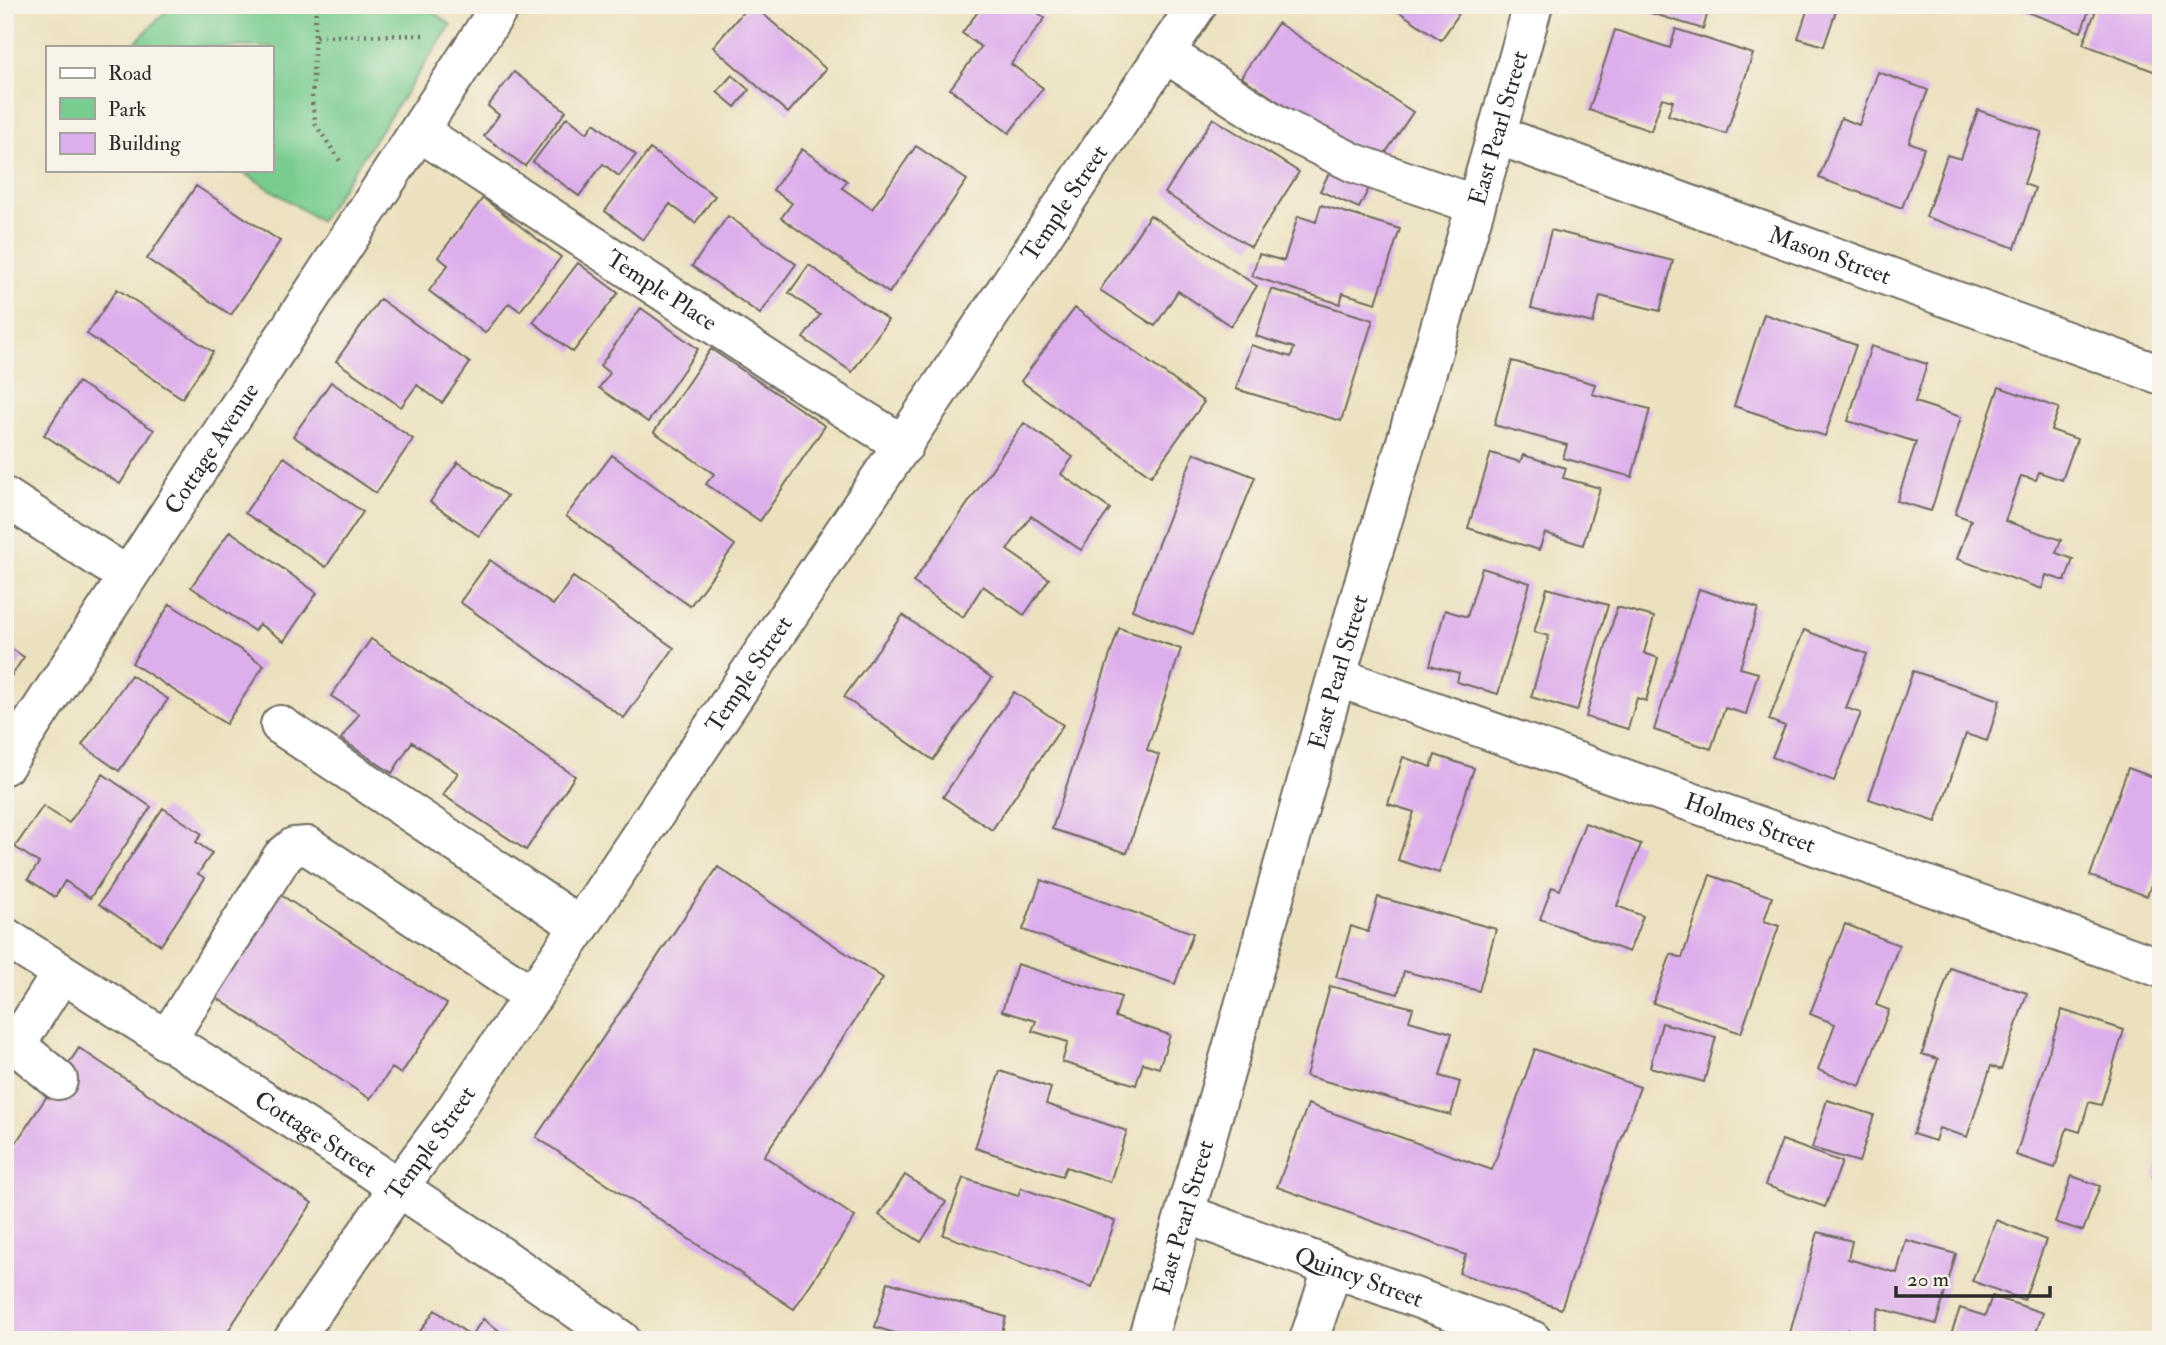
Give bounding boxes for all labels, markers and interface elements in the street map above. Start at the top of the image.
legend [46,46,273,172]
street label: East Pearl Street [1462,47,1536,209]
text: Road [108,60,153,87]
text: Park [108,96,146,123]
text: Building [108,130,181,157]
street label: Temple Street [1014,139,1115,268]
street label: Mason Street [1764,219,1895,292]
street label: Temple Place [600,243,723,338]
street label: Cottage Avenue [158,377,266,520]
street label: East Pearl Street [1302,591,1376,753]
street label: Temple Street [699,610,800,739]
street label: Holmes Street [1680,786,1820,861]
street label: Temple Street [379,1080,483,1207]
street label: Cottage Street [248,1084,383,1185]
street label: East Pearl Street [1147,1136,1221,1298]
street label: Quincy Street [1290,1240,1427,1315]
scale bar [1896,1254,2050,1298]
text: 20 m [1907,1266,1949,1293]

